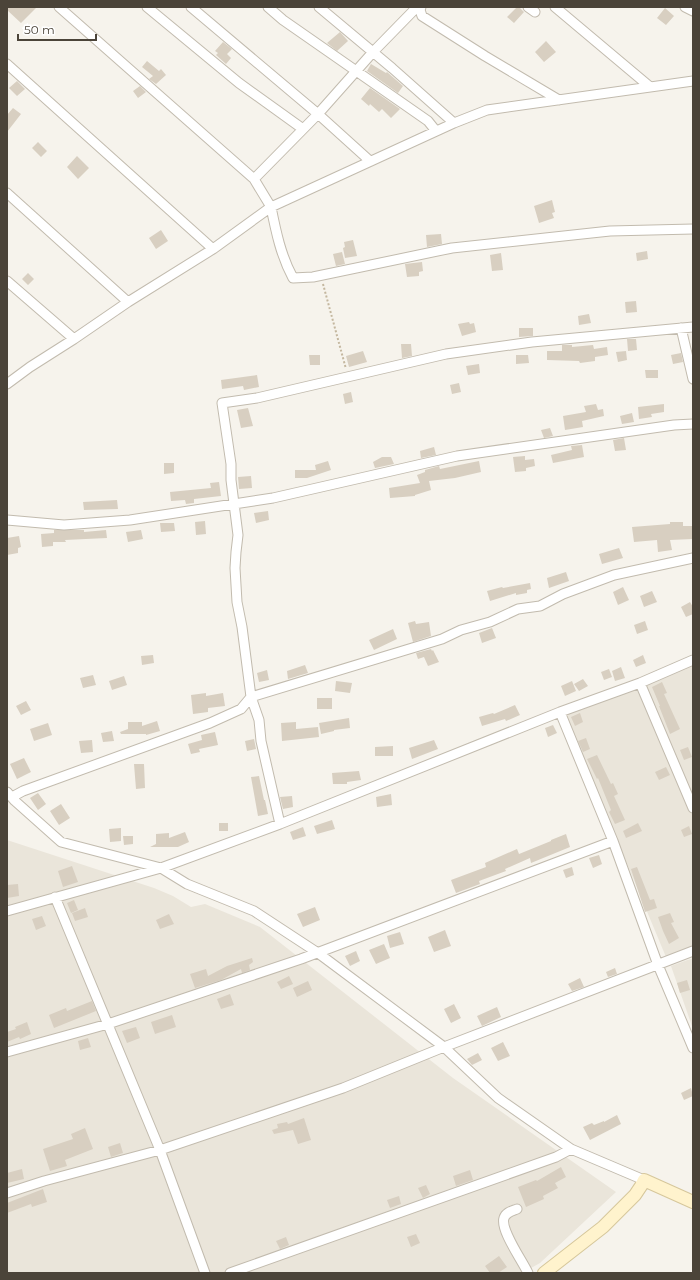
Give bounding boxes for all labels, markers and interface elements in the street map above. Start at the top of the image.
scale bar [18,16,96,42]
text: 50 m [24,22,55,37]

